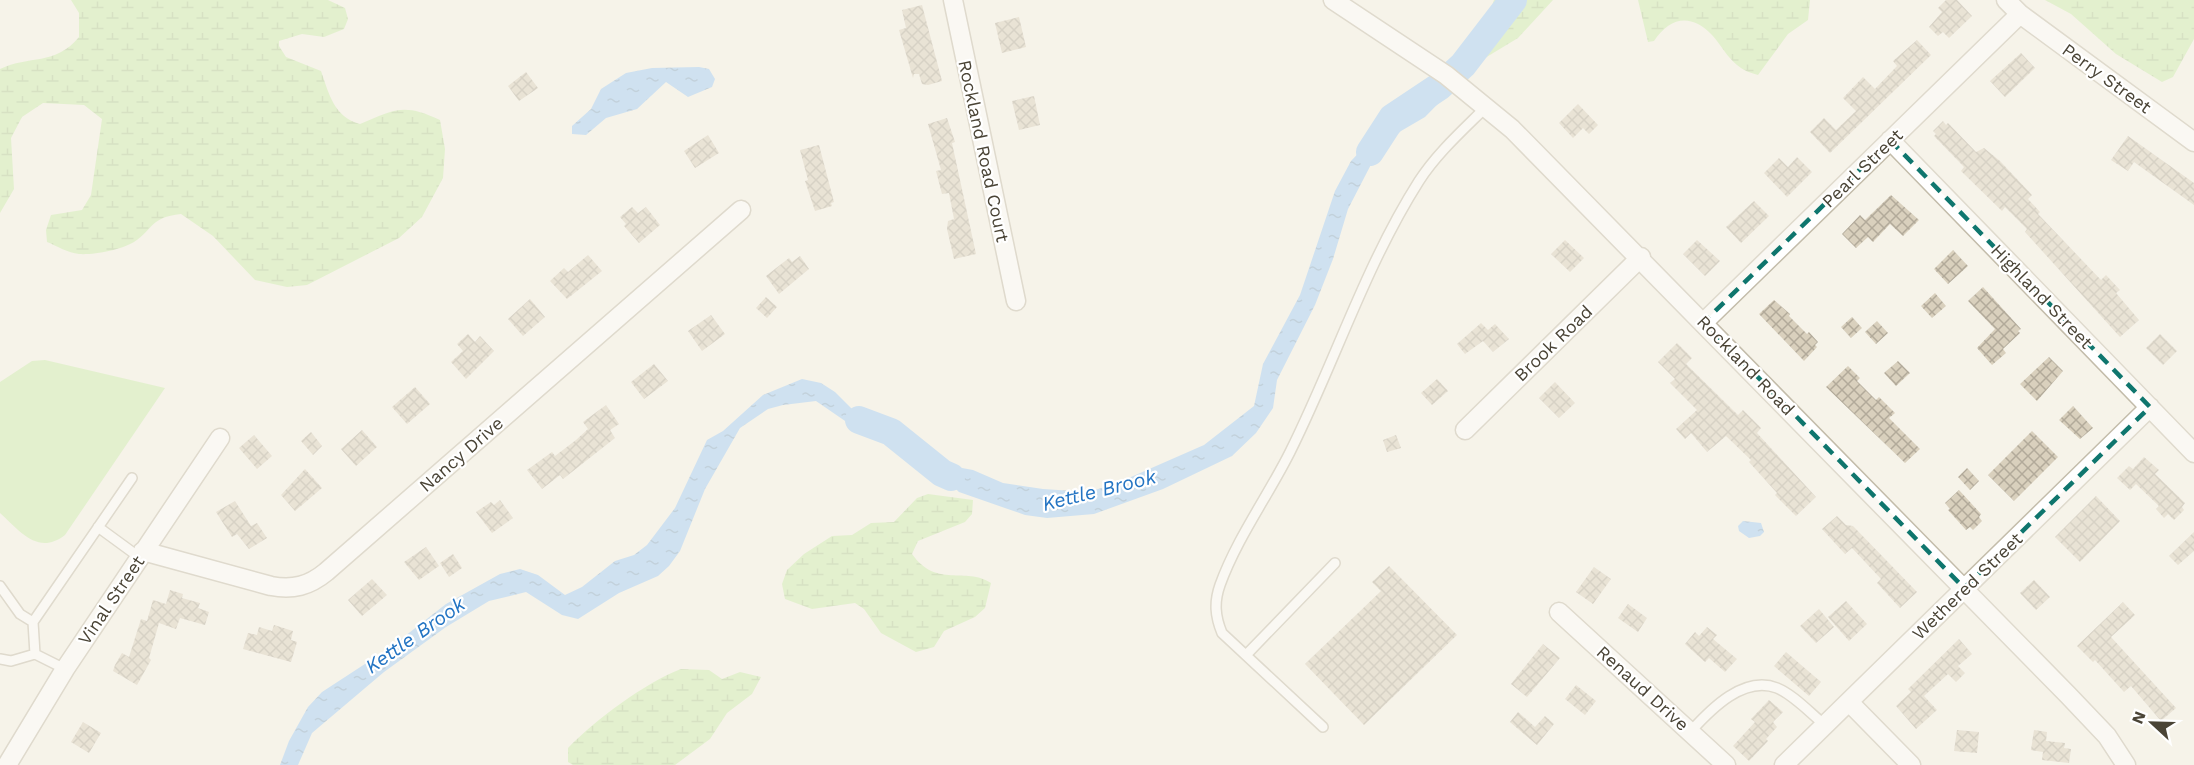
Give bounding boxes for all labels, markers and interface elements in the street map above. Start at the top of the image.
street label: Perry Street [2058,39,2156,118]
street label: Rockland Road Court [954,58,1014,244]
street label: Pearl Street [1817,124,1907,212]
street label: Highland Street [1987,239,2098,353]
street label: Brook Road [1510,301,1596,385]
street label: Rockland Road [1693,311,1799,419]
street label: Nancy Drive [415,412,507,496]
water label: Kettle Brook [1040,464,1160,516]
street label: Wethered Street [1908,528,2027,644]
street label: Vinal Street [74,551,149,649]
water label: Kettle Brook [360,591,471,678]
street label: Renaud Drive [1593,641,1693,735]
north arrow [2122,693,2182,753]
text: N [2128,709,2150,727]

